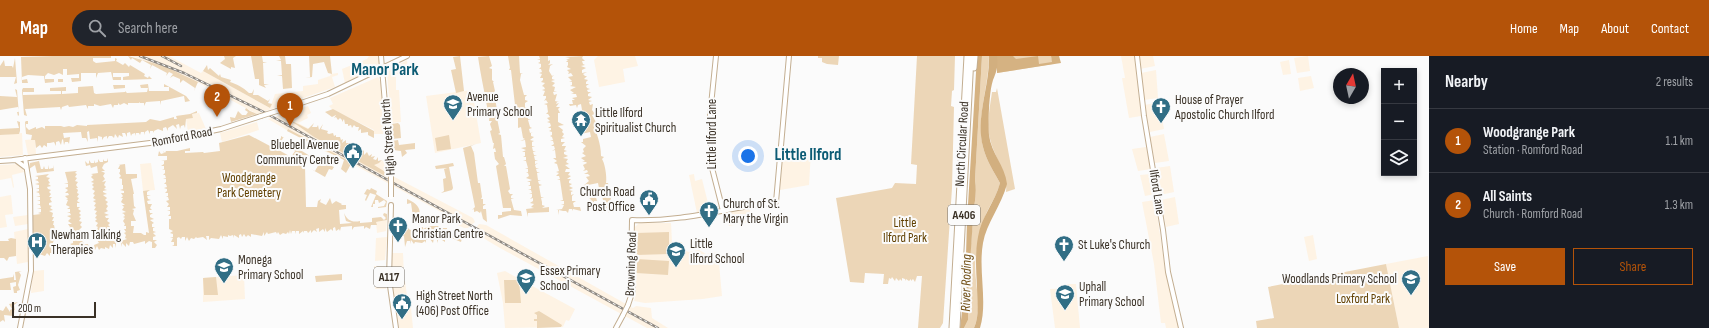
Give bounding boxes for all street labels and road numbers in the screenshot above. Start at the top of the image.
street label: High Street North [377,98,399,176]
street label: Little Ilford Lane [704,99,720,169]
street label: North Circular Road [952,101,972,187]
street label: Romford Road [150,123,214,151]
street label: Ilford Lane [1146,168,1168,216]
road number: A406 [948,205,980,225]
street label: Browning Road [622,232,640,296]
road number: A117 [374,267,404,287]

